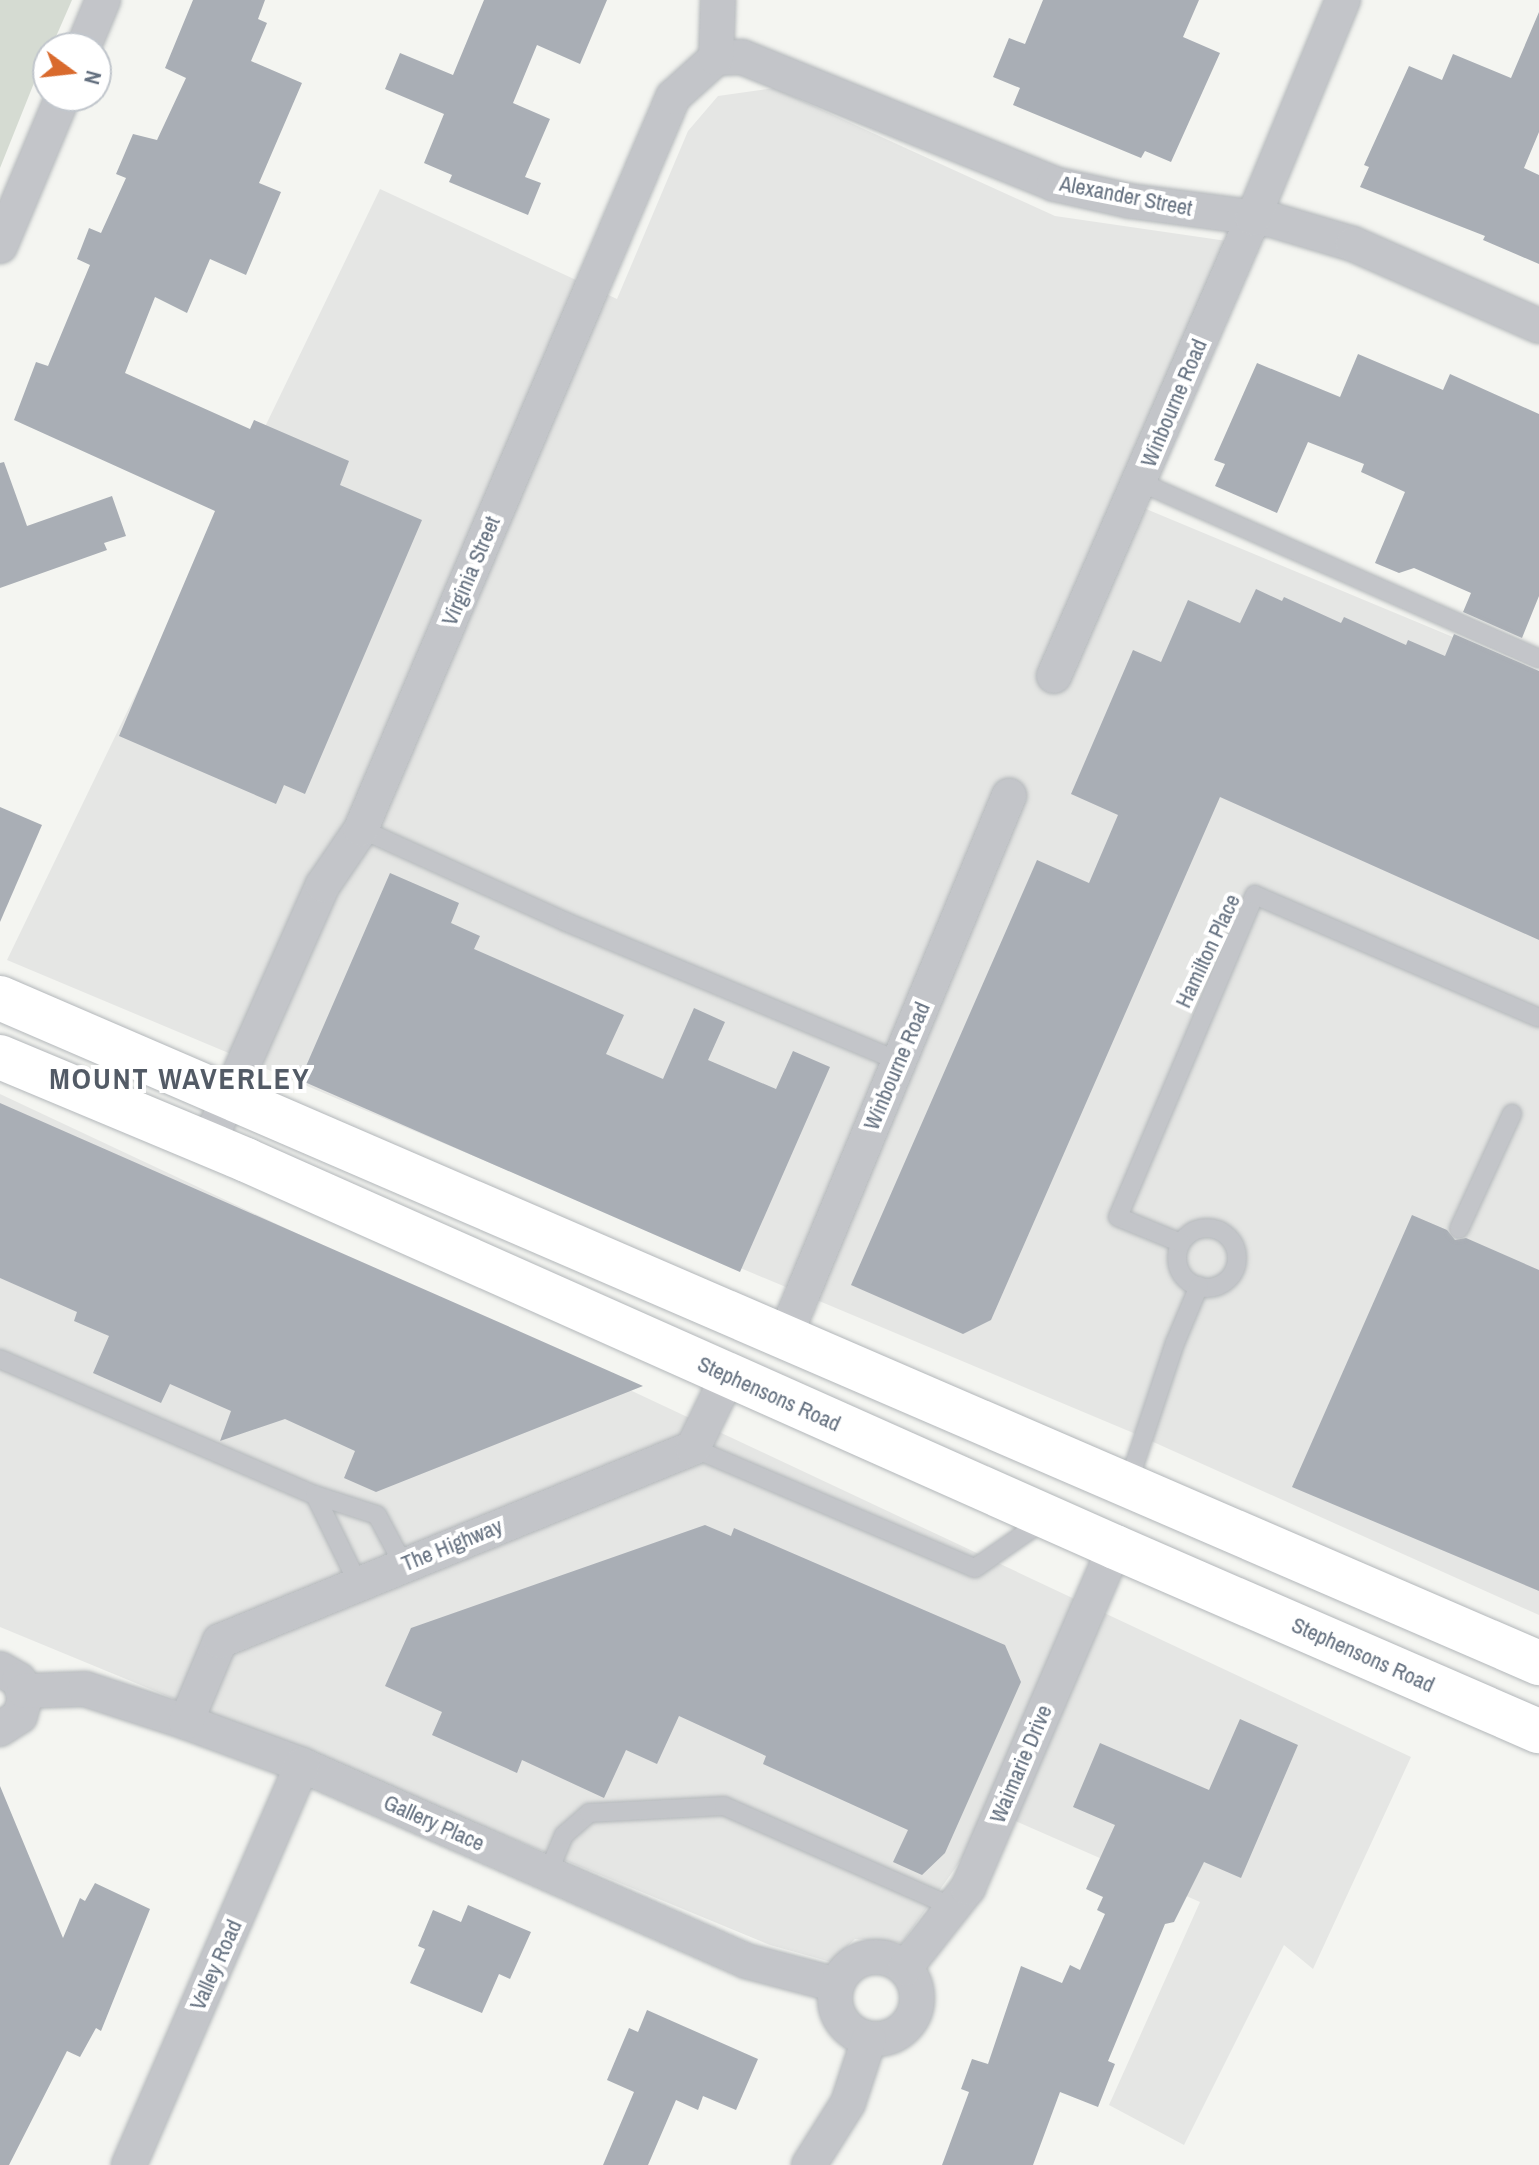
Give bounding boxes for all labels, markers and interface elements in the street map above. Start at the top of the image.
north arrow [32,32,112,112]
text: N [77,68,109,88]
street label: Alexander Street [1058,170,1194,222]
street label: Winbourne Road [1135,335,1213,471]
street label: Virginia Street [436,512,506,630]
street label: Hamilton Place [1170,890,1246,1012]
street label: Winbourne Road [858,998,936,1134]
district label: MOUNT WAVERLEY [49,1060,311,1096]
street label: Stephensons Road [694,1351,844,1437]
street label: The Highway [398,1513,506,1577]
street label: Stephensons Road [1288,1612,1438,1698]
street label: Waimarie Drive [984,1701,1058,1827]
street label: Gallery Place [380,1789,488,1857]
street label: Valley Road [184,1916,248,2014]

